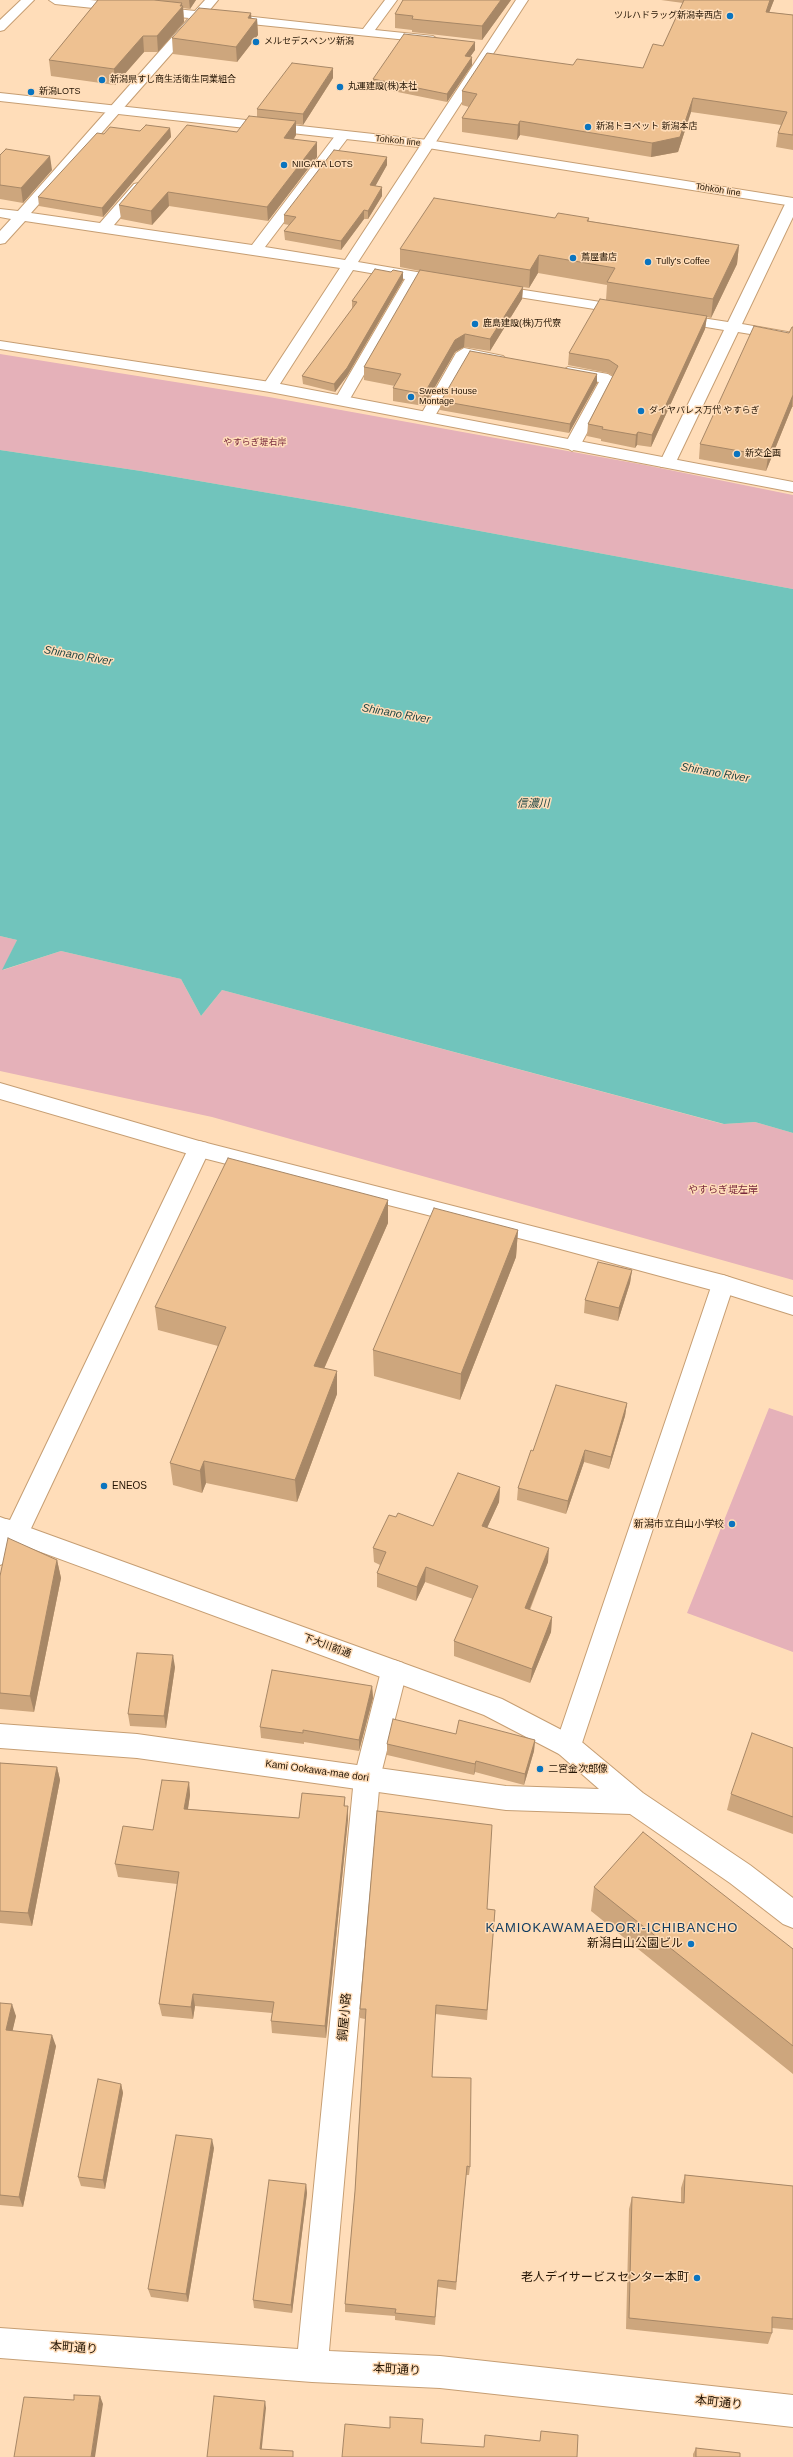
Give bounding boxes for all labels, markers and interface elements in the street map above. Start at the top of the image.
place label: ツルハドラッグ新潟幸西店 [614,11,722,21]
marker: ツルハドラッグ新潟幸西店 [725,11,735,21]
marker: メルセデスベンツ新潟 [251,37,261,47]
place label: メルセデスベンツ新潟 [264,37,354,47]
marker: 新潟県すし商生活衛生同業組合 [97,75,107,85]
place label: 新潟県すし商生活衛生同業組合 [110,75,236,85]
marker: 丸運建設(株)本社 [335,82,345,92]
place label: 丸運建設(株)本社 [348,82,417,92]
marker: 新潟LOTS [26,87,36,97]
place label: 新潟LOTS [39,87,81,97]
marker: 新潟トヨペット 新潟本店 [583,122,593,132]
place label: 新潟トヨペット 新潟本店 [596,122,698,132]
street label: Tohkoh line [375,133,421,149]
marker: NIIGATA LOTS [279,160,289,170]
place label: NIIGATA LOTS [292,160,353,170]
street label: Tohkoh line [695,181,741,199]
marker: 蔦屋書店 [568,253,578,263]
place label: 蔦屋書店 [581,253,617,263]
marker: Tully's Coffee [643,257,653,267]
place label: Tully's Coffee [656,257,710,267]
marker: 鹿島建設(株)万代寮 [470,319,480,329]
place label: 鹿島建設(株)万代寮 [483,319,561,329]
place label: Sweets House Montage [419,387,477,408]
marker: Sweets House Montage [406,392,416,402]
marker: ダイヤパレス万代 やすらぎ [636,406,646,416]
place label: ダイヤパレス万代 やすらぎ [649,406,760,416]
park label: やすらぎ堤右岸 [224,438,286,448]
marker: 新交企画 [732,449,742,459]
place label: 新交企画 [745,449,781,459]
water label: Shinano River [43,644,113,668]
water label: Shinano River [361,702,431,726]
water label: Shinano River [680,761,750,785]
water label: 信濃川 [517,797,549,811]
park label: やすらぎ堤左岸 [688,1184,758,1196]
place label: ENEOS [112,1480,147,1492]
marker: ENEOS [99,1481,109,1491]
place label: 新潟市立白山小学校 [634,1518,724,1530]
marker: 新潟市立白山小学校 [727,1519,737,1529]
street label: 下大川前通 [301,1632,353,1660]
street label: Kami Ookawa-mae dori [264,1758,370,1784]
place label: 二宮金次郎像 [548,1763,608,1775]
marker: 二宮金次郎像 [535,1764,545,1774]
district label: KAMIOKAWAMAEDORI-ICHIBANCHO [486,1920,738,1936]
place label: 新潟白山公園ビル [587,1937,683,1951]
marker: 新潟白山公園ビル [686,1939,696,1949]
street label: 銅屋小路 [336,1992,354,2042]
place label: 老人デイサービスセンター本町 [521,2271,689,2285]
marker: 老人デイサービスセンター本町 [692,2273,702,2283]
street label: 本町通り [50,2339,98,2357]
street label: 本町通り [373,2362,421,2378]
street label: 本町通り [694,2393,744,2413]

